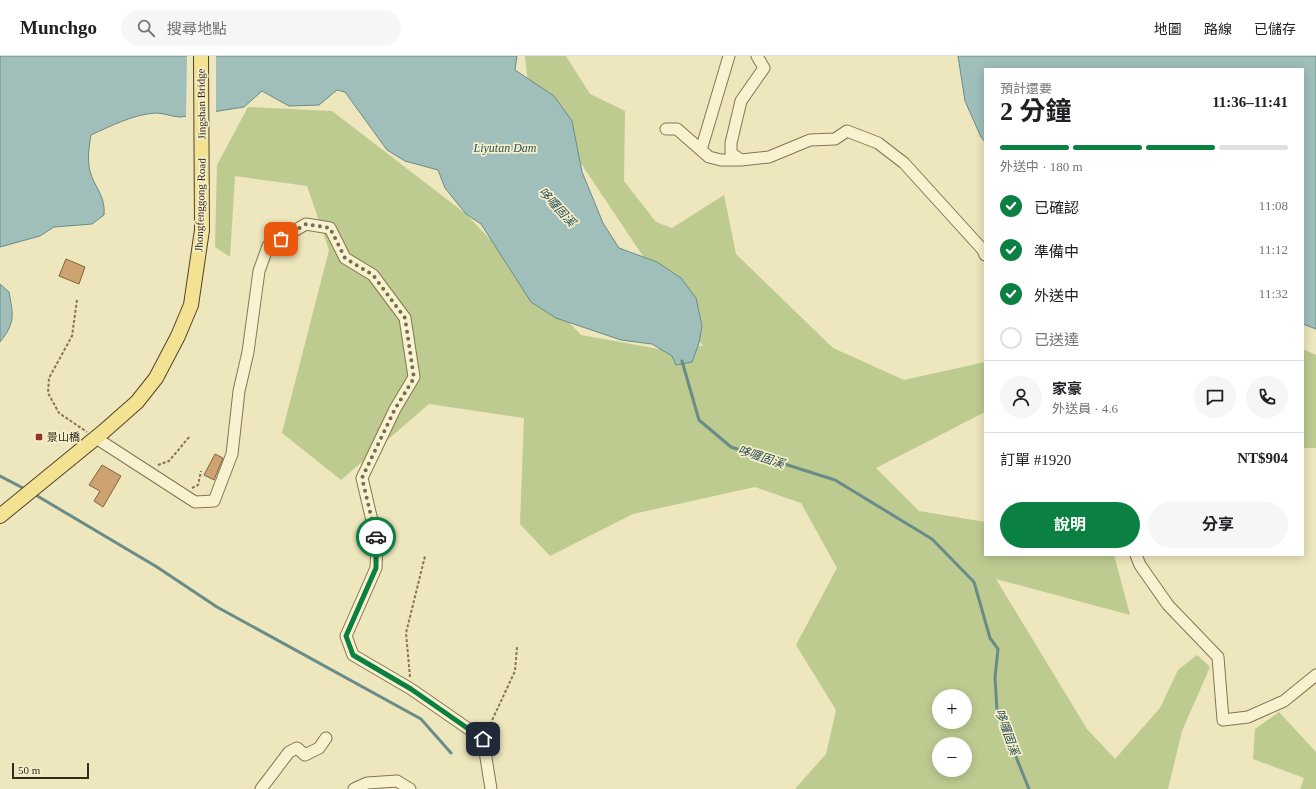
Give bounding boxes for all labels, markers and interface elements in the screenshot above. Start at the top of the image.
search box [121,10,401,46]
text: Munchgo [20,17,97,38]
icon: search [135,17,157,39]
text: 搜尋地點 [167,21,227,37]
text: 地圖 [1154,22,1182,37]
text: 路線 [1204,22,1232,37]
text: 已儲存 [1254,22,1296,37]
street label: Jingshan Bridge [194,68,208,140]
text: 預計還要 [1000,81,1052,96]
text: 11:36–11:41 [1212,94,1288,110]
text: 2 分鐘 [1000,97,1072,126]
water label: Liyutan Dam [473,141,537,155]
street label: Jhongfenggong Road [192,157,208,252]
text: 外送中 · 180 m [1000,159,1083,174]
water label: 哆囉固溪 [536,185,580,231]
icon: check [1000,195,1022,217]
text: 11:08 [1259,198,1288,213]
text: 已確認 [1034,200,1079,216]
pin [264,222,298,256]
icon: bag [270,228,292,250]
icon: check [1000,239,1022,261]
text: 11:12 [1259,242,1288,257]
text: 準備中 [1034,244,1079,260]
icon: check [1000,283,1022,305]
text: 11:32 [1259,286,1288,301]
text: 外送中 [1034,288,1079,304]
text: 已送達 [1034,332,1079,348]
button: person [1000,376,1042,418]
button: chat [1194,376,1236,418]
button: phone [1246,376,1288,418]
text: 家豪 [1052,381,1082,397]
text: 外送員 · 4.6 [1052,401,1118,416]
place label: 景山橋 [47,431,80,443]
marker: 景山橋 [34,432,44,442]
water label: 哆囉固溪 [736,443,788,472]
text: NT$904 [1237,450,1288,466]
text: 訂單 #1920 [1000,452,1071,468]
button: 說明 [1000,502,1140,548]
button: 分享 [1148,502,1288,548]
courier [356,517,396,557]
icon: car [365,526,387,548]
map controls [932,689,972,777]
button: + [932,689,972,729]
water label: 哆囉固溪 [992,707,1022,759]
pin [466,722,500,756]
icon: home [472,728,494,750]
button: − [932,737,972,777]
scale bar [12,761,89,780]
text: 50 m [18,764,40,776]

